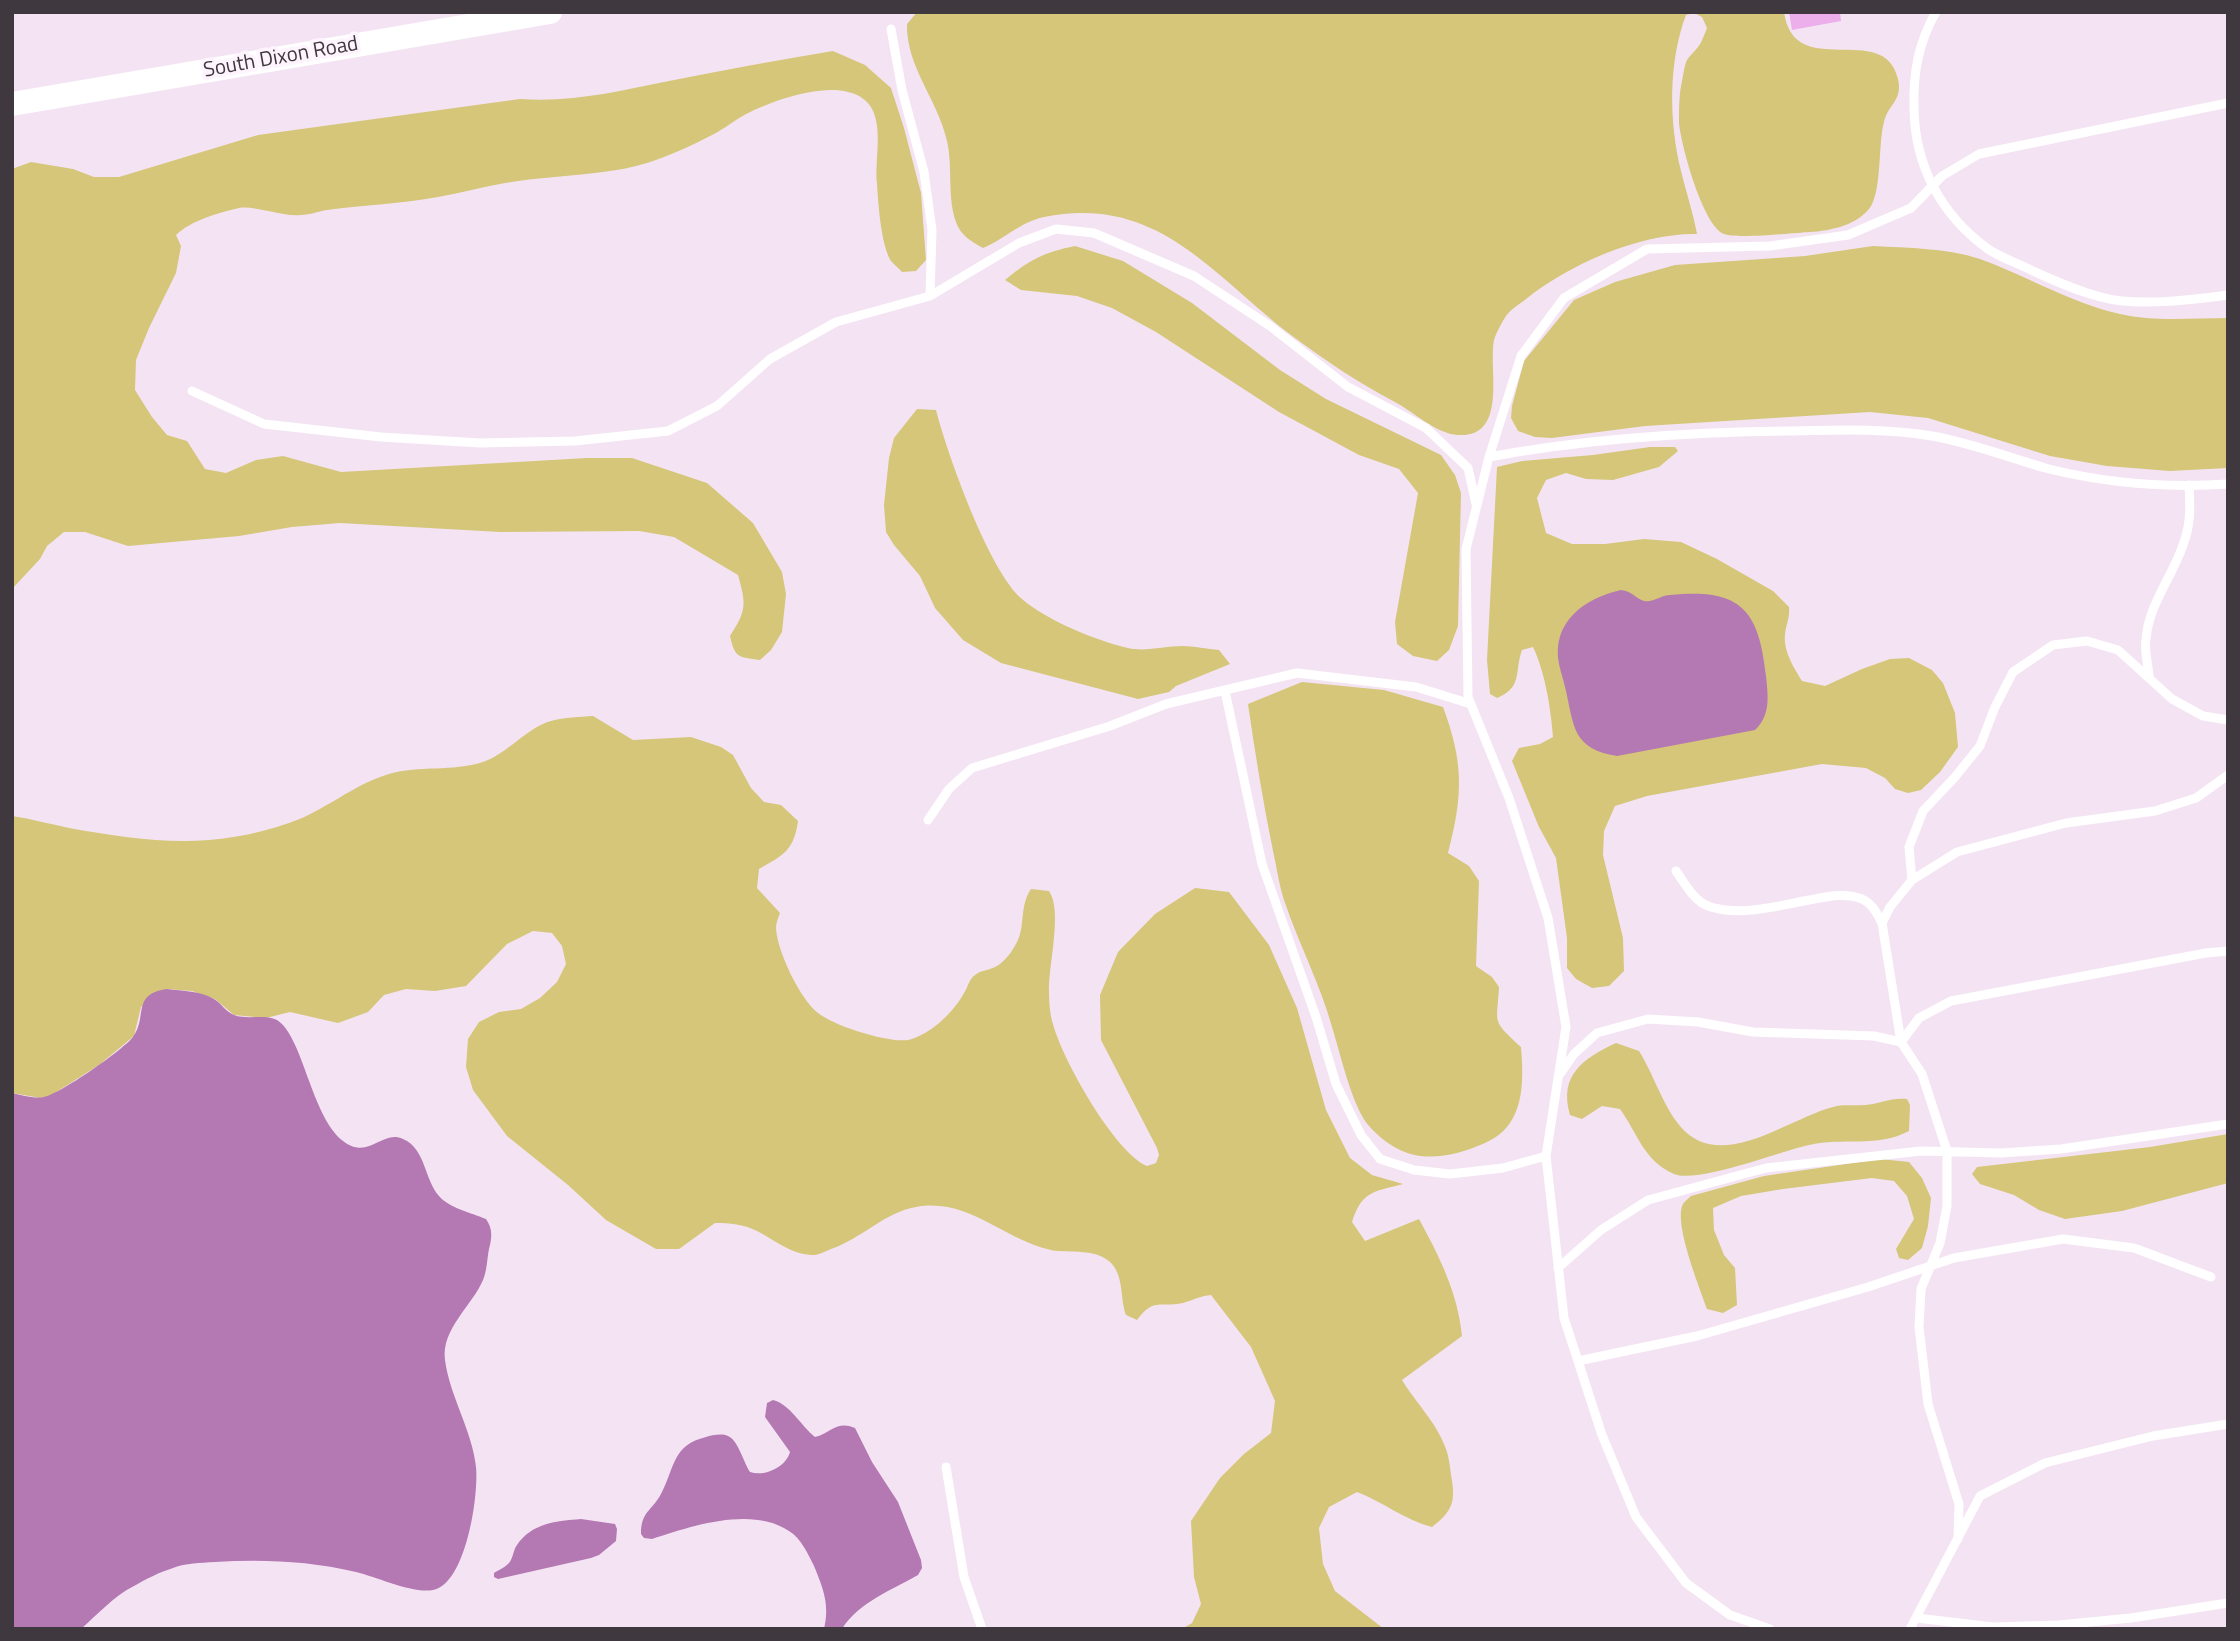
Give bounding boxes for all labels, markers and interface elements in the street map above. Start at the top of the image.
street label: South Dixon Road [202,32,360,84]

